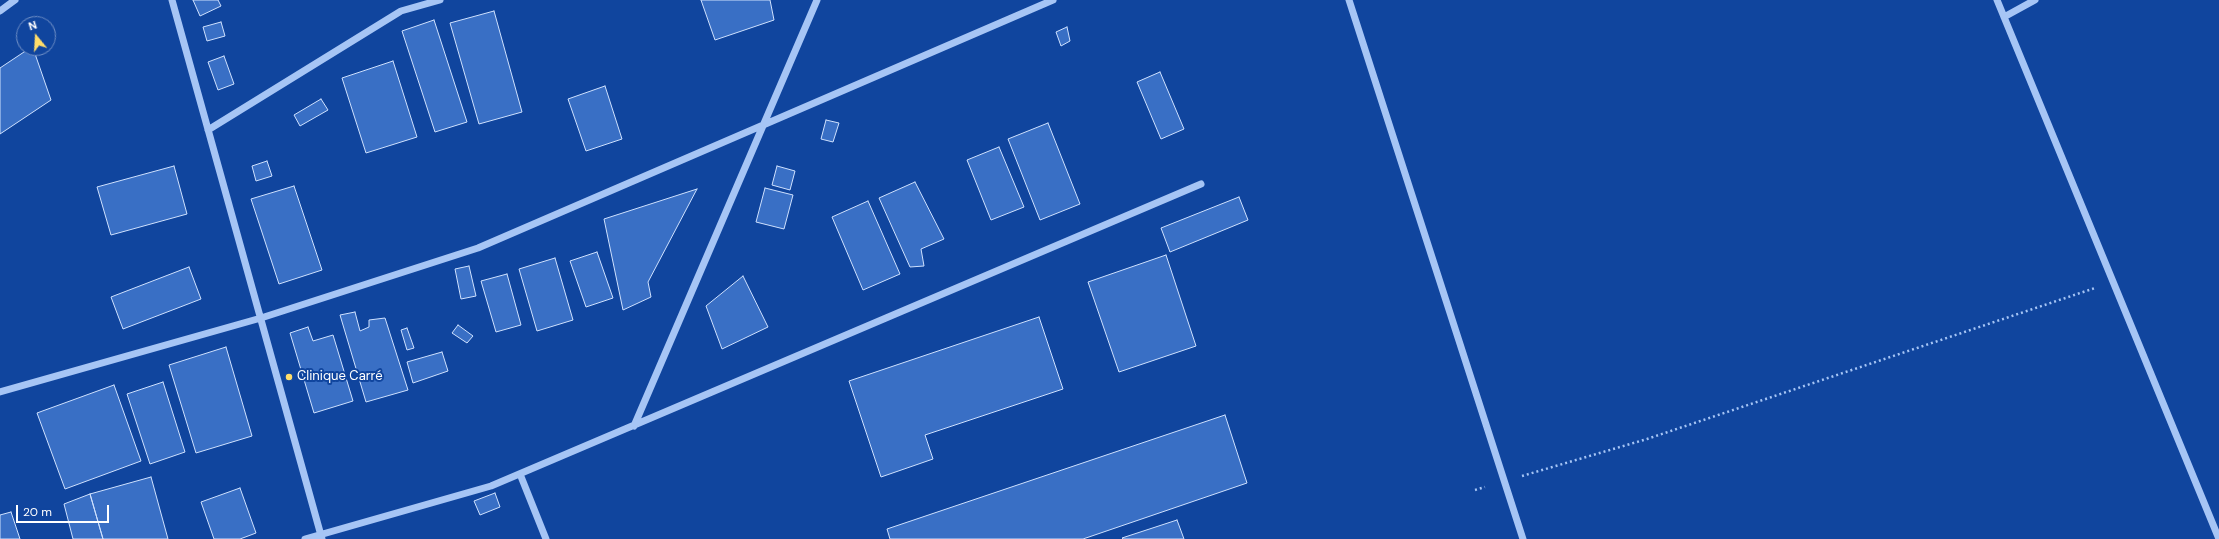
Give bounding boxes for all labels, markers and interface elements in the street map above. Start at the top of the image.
north arrow [16,16,56,56]
text: N [27,18,39,33]
place label: Clinique Carré [297,369,383,385]
marker: Clinique Carré [284,372,294,382]
scale bar [18,497,111,523]
text: 20 m [23,504,52,520]

